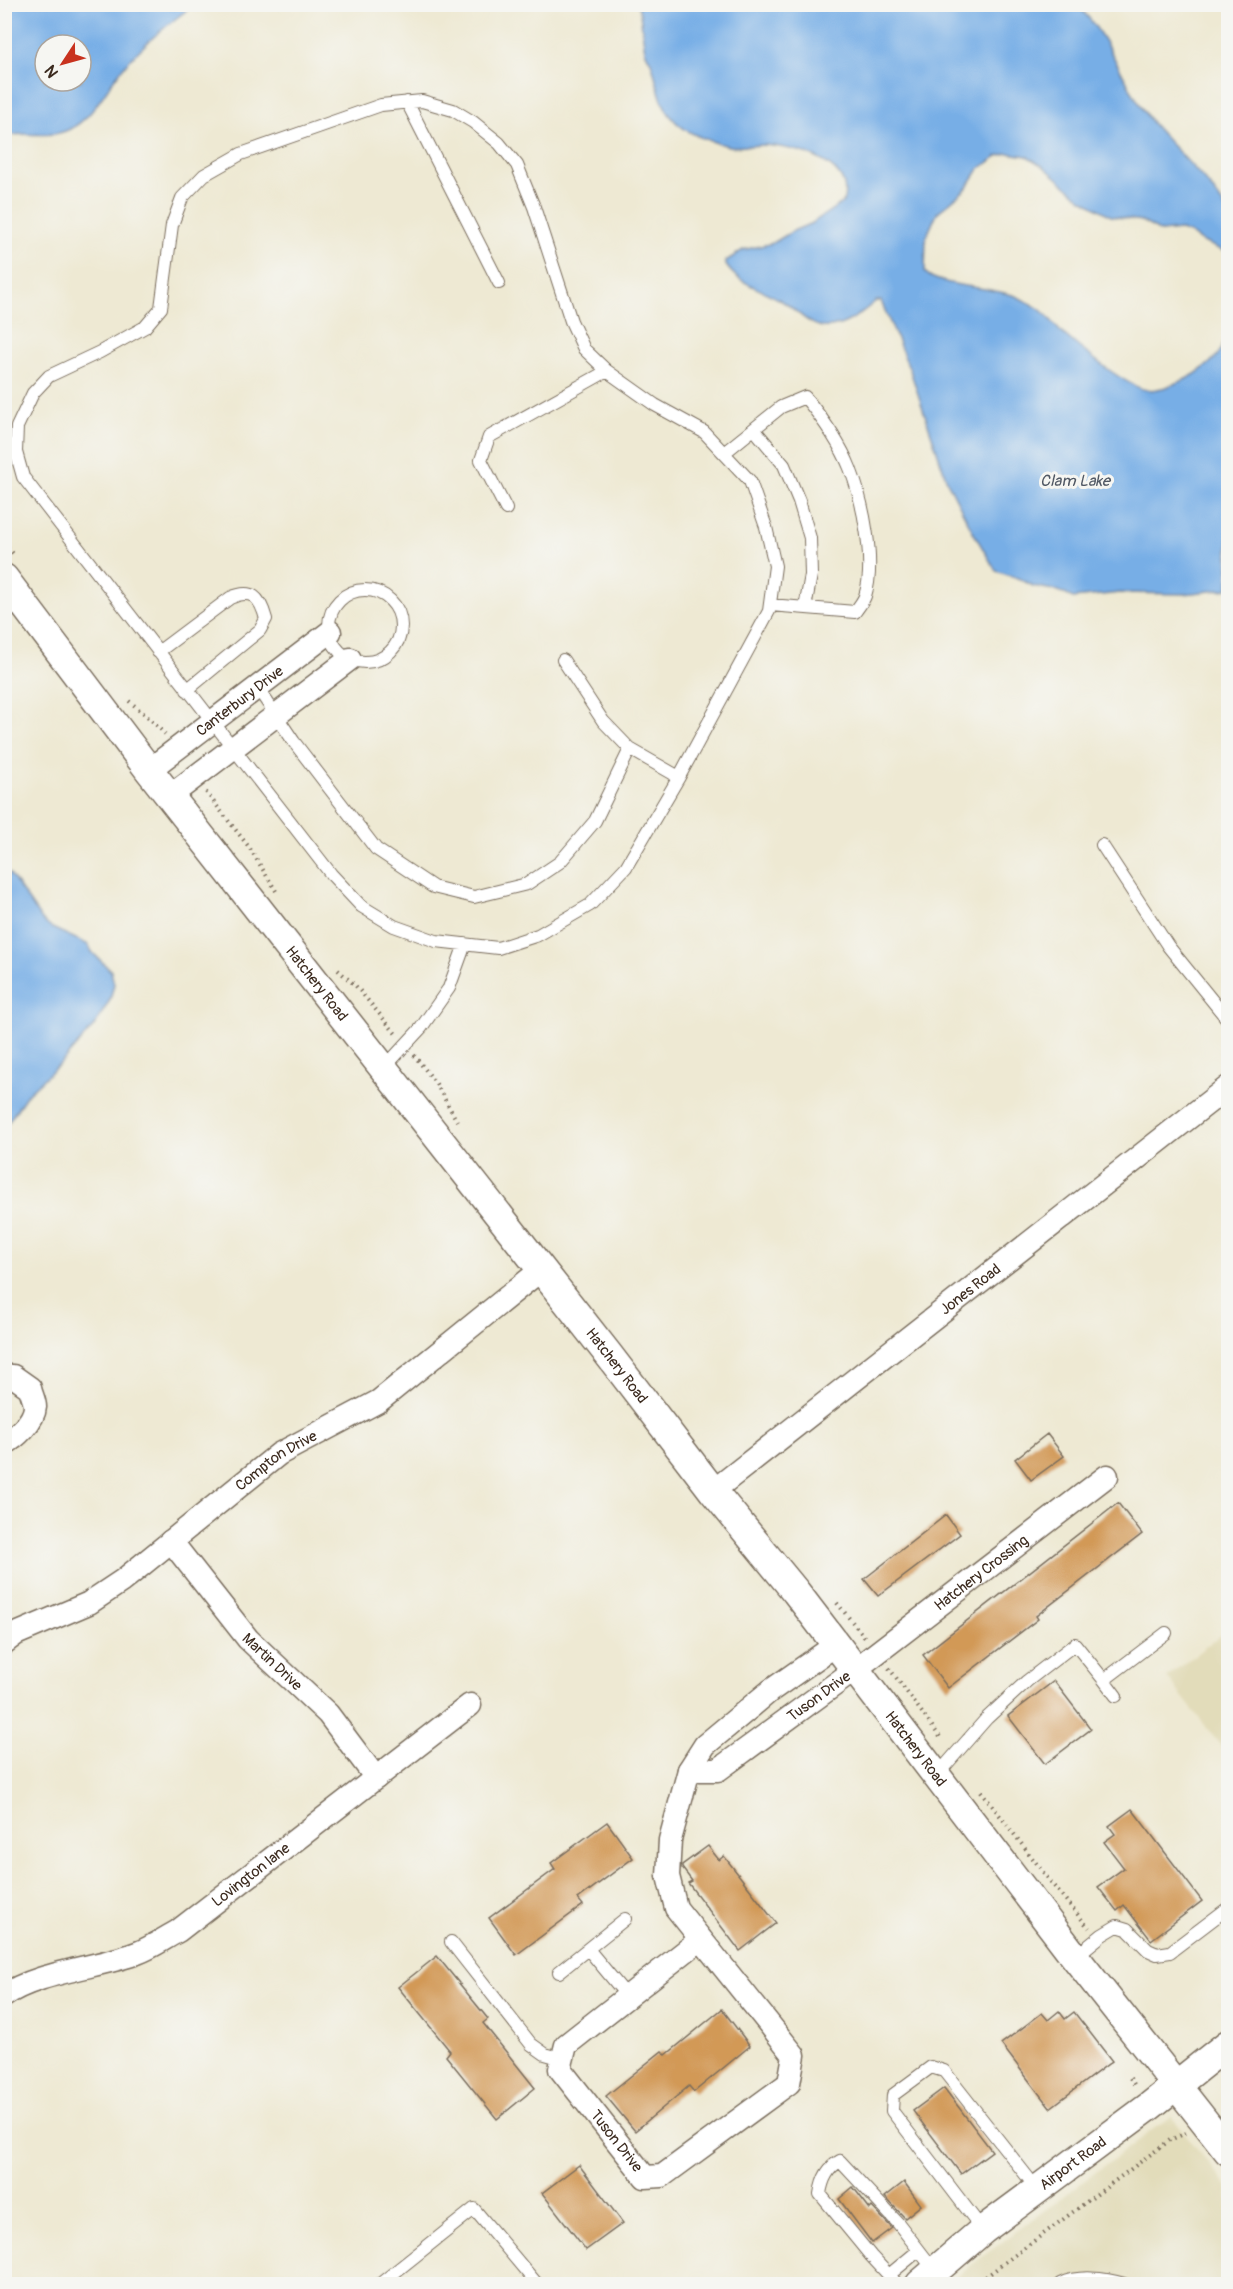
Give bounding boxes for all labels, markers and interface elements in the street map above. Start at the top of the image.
north arrow [33,33,93,93]
text: N [40,61,63,81]
water label: Clam Lake [1040,471,1112,491]
street label: Canterbury Drive [192,662,288,741]
street label: Hatchery Road [281,942,352,1025]
street label: Jones Road [936,1260,1005,1319]
street label: Hatchery Road [581,1324,651,1408]
street label: Compton Drive [232,1426,321,1495]
street label: Hatchery Crossing [931,1531,1032,1615]
street label: Martin Drive [238,1629,306,1695]
street label: Tuson Drive [784,1667,855,1726]
street label: Hatchery Road [880,1707,950,1791]
street label: Lovington lane [208,1839,294,1911]
street label: Tuson Drive [586,2106,647,2177]
street label: Airport Road [1036,2133,1110,2195]

